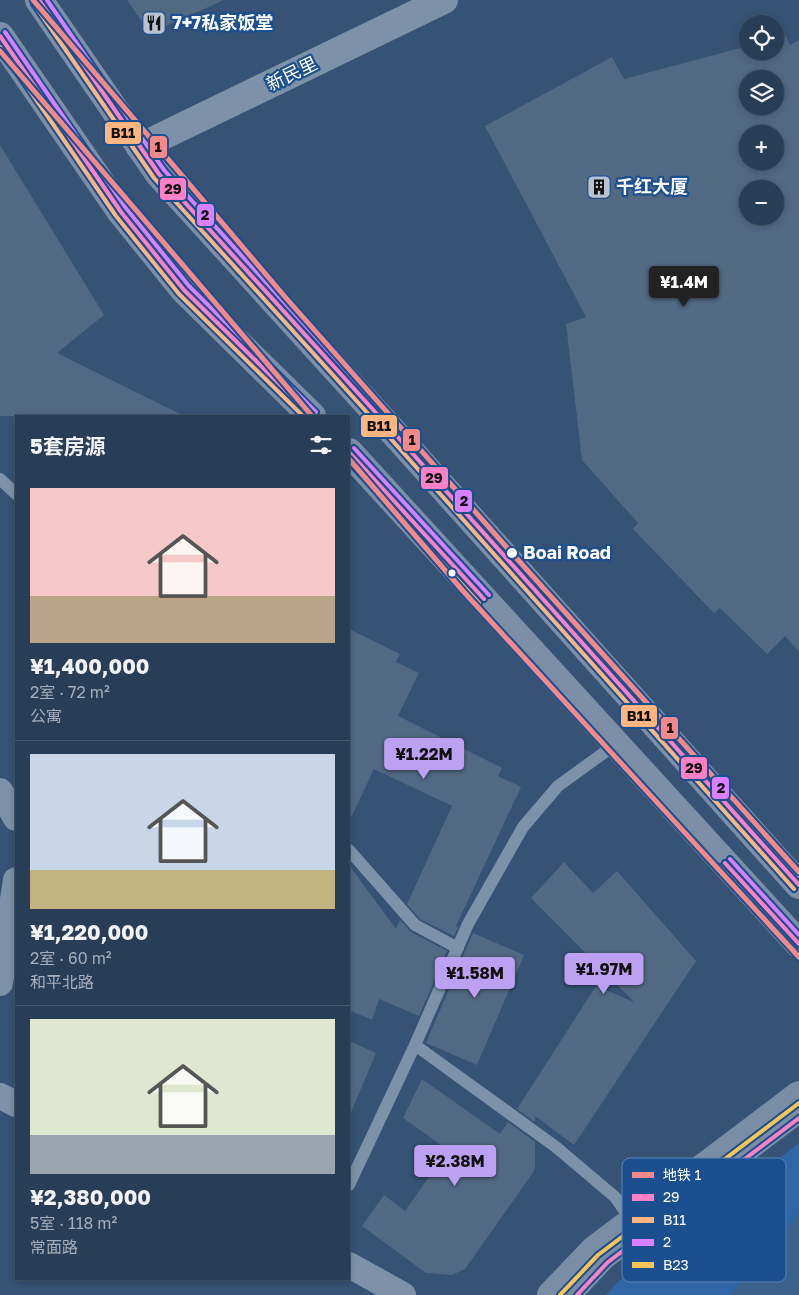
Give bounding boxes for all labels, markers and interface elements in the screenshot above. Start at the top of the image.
restaurant icon: 7+7私家饭堂 [141,10,167,36]
place label: 7+7私家饭堂 [172,11,273,33]
map controls [739,15,784,225]
button: locate [739,15,784,60]
street label: 新民里 [262,51,321,95]
button: layers [739,70,784,115]
line badge: B11 [104,121,142,145]
text: B11 [111,124,135,141]
button: + [739,125,784,170]
line badge: 1 [149,135,168,159]
text: 1 [154,138,162,155]
building icon: 千红大厦 [586,174,612,200]
place label: 千红大厦 [616,175,688,197]
line badge: 29 [159,177,187,201]
text: 29 [164,180,182,197]
button: − [739,180,784,225]
line badge: 2 [196,203,215,227]
text: 2 [201,206,210,223]
pin: ¥1.4M [649,266,719,308]
text: ¥1.4M [660,272,708,292]
line badge: B11 [360,414,398,438]
text: B11 [367,417,391,434]
line badge: 1 [402,428,421,452]
icon: filters [307,431,335,459]
text: 1 [408,431,416,448]
text: 5套房源 [30,433,106,459]
line badge: 29 [420,466,449,490]
text: 29 [425,469,443,486]
line badge: 2 [454,489,473,513]
text: 2 [460,492,469,509]
icon: home [138,521,228,611]
place label: Boai Road [523,541,611,563]
marker: Boai Road [505,546,519,560]
unlabelled marker [447,568,457,578]
text: ¥1,400,000 [30,653,150,679]
text: 2室 · 72 m² [30,682,110,702]
line badge: B11 [620,704,658,728]
text: 公寓 [30,706,62,726]
text: B11 [627,707,651,724]
line badge: 1 [660,716,679,740]
text: 1 [666,719,674,736]
pin: ¥1.22M [383,738,465,780]
text: ¥1.22M [395,744,453,764]
line badge: 29 [680,756,708,780]
text: 29 [685,759,703,776]
line badge: 2 [711,776,730,800]
text: 2 [717,779,726,796]
icon: home [138,786,228,876]
text: ¥1,220,000 [30,919,148,945]
text: 2室 · 60 m² [30,948,112,968]
pin: ¥1.97M [563,952,645,995]
pin: ¥1.58M [434,956,516,999]
text: ¥1.97M [575,959,633,979]
text: ¥1.58M [446,963,504,983]
text: 和平北路 [30,972,94,992]
icon: home [138,1051,228,1141]
pin: ¥2.38M [414,1144,496,1187]
text: ¥2.38M [425,1151,485,1171]
legend [622,1158,786,1282]
text: 地铁 1 [663,1166,701,1183]
text: ¥2,380,000 [30,1184,151,1210]
text: 29 [663,1188,680,1205]
text: B11 [663,1211,686,1228]
text: 5室 · 118 m² [30,1213,117,1233]
text: 2 [663,1233,671,1250]
text: 常面路 [30,1237,78,1257]
text: B23 [663,1256,689,1273]

